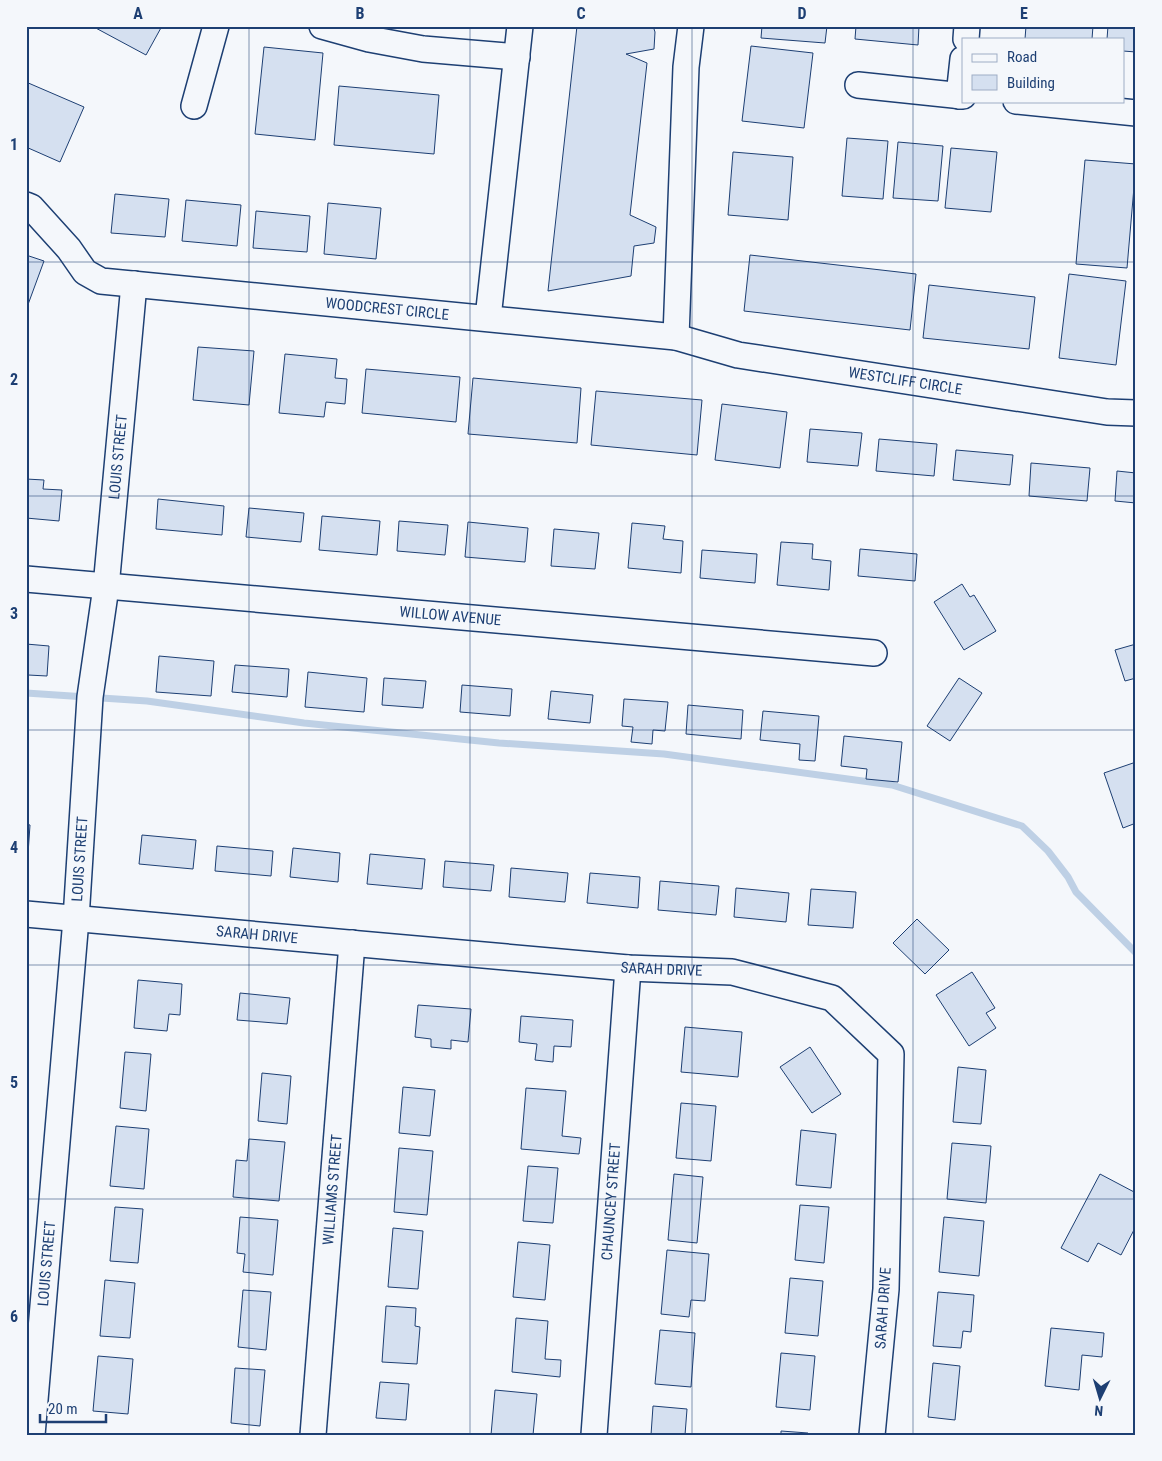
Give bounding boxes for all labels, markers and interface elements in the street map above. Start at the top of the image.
text: A [133,4,143,23]
text: B [356,4,365,23]
text: C [576,4,586,23]
text: D [797,4,807,23]
text: E [1020,4,1028,23]
legend [962,38,1124,102]
text: Road [1007,48,1037,66]
text: Building [1007,74,1055,92]
text: 1 [10,135,18,154]
street label: WOODCREST CIRCLE [325,294,450,324]
street label: WESTCLIFF CIRCLE [847,363,964,399]
text: 2 [10,370,18,389]
street label: LOUIS STREET [105,413,131,500]
street label: WILLOW AVENUE [399,603,502,629]
text: 3 [10,604,18,623]
street label: LOUIS STREET [68,816,91,902]
text: 4 [10,838,18,857]
street label: SARAH DRIVE [215,922,299,947]
street label: SARAH DRIVE [620,958,703,980]
text: 5 [10,1073,18,1092]
street label: WILLIAMS STREET [319,1134,346,1246]
street label: CHAUNCEY STREET [598,1142,624,1261]
street label: LOUIS STREET [34,1220,59,1307]
street label: SARAH DRIVE [871,1267,895,1349]
text: 6 [10,1307,18,1326]
north arrow [1074,1374,1124,1424]
scale bar [40,1391,106,1423]
text: 20 m [48,1400,78,1418]
text: N [1094,1403,1104,1419]

